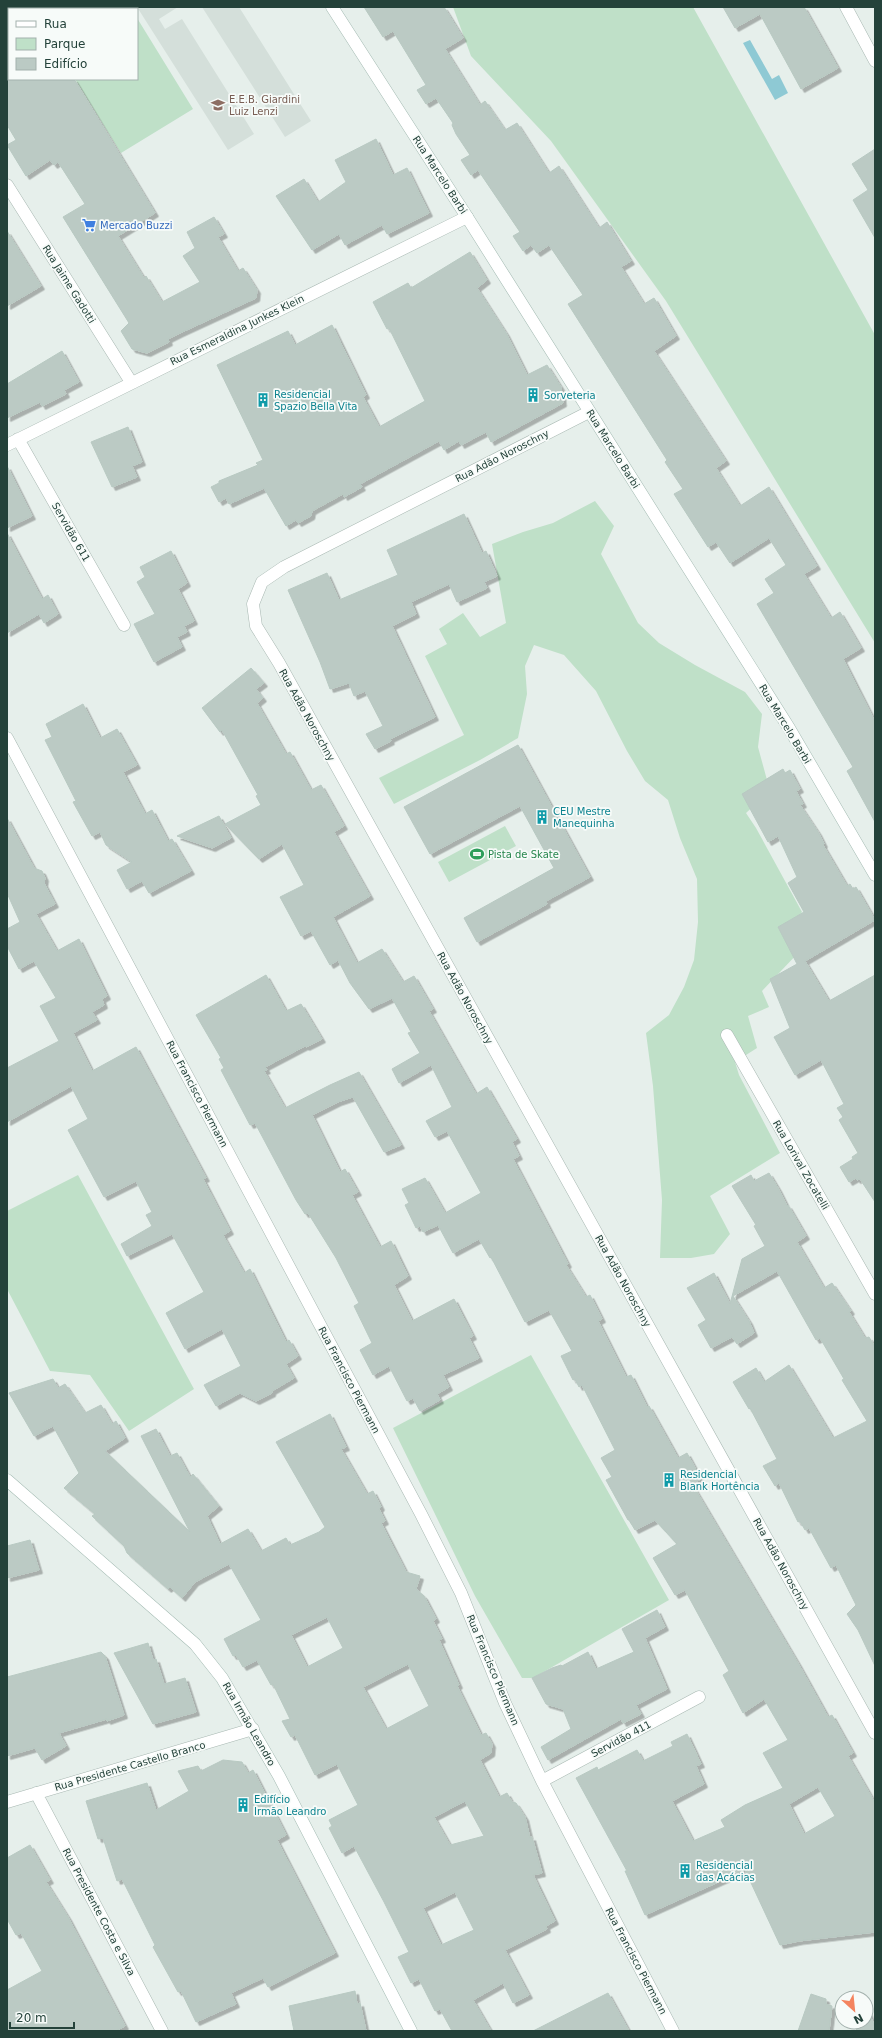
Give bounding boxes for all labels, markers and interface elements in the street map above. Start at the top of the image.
legend [8,8,138,80]
text: Rua [44,17,67,31]
text: Parque [44,37,85,51]
text: Edifício [44,57,87,71]
place label: E.E.B. Giardini Luiz Lenzi [229,94,300,117]
school or university icon: E.E.B. Giardini Luiz Lenzi [210,97,226,113]
street label: Rua Marcelo Barbi [411,134,469,216]
supermarket icon: Mercado Buzzi [81,217,97,233]
place label: Mercado Buzzi [100,220,172,231]
street label: Rua Jaime Gadotti [40,243,98,325]
street label: Rua Esmeraldina Junkes Klein [168,293,306,367]
building icon: Sorveteria [525,387,541,403]
place label: Residencial Spazio Bella Vita [274,389,357,412]
place label: Sorveteria [544,390,596,401]
building icon: Residencial Spazio Bella Vita [255,392,271,408]
street label: Rua Marcelo Barbi [584,408,642,490]
street label: Rua Adão Noroschny [453,428,551,484]
street label: Servidão 611 [50,501,92,563]
street label: Rua Adão Noroschny [277,667,337,763]
street label: Rua Marcelo Barbi [757,682,813,766]
place label: CEU Mestre Manequinha [553,806,615,829]
building icon: CEU Mestre Manequinha [534,809,550,825]
sports icon: Pista de Skate [469,846,485,862]
place label: Pista de Skate [488,849,559,860]
street label: Rua Adão Noroschny [435,950,495,1046]
street label: Rua Francisco Piermann [164,1039,230,1149]
street label: Rua Lorival Zocatelli [771,1118,831,1212]
street label: Rua Adão Noroschny [593,1233,653,1329]
street label: Rua Francisco Piermann [316,1325,382,1435]
place label: Residencial Blank Hortência [680,1469,760,1492]
building icon: Residencial Blank Hortência [661,1472,677,1488]
street label: Rua Adão Noroschny [751,1516,811,1612]
street label: Rua Francisco Piermann [465,1613,521,1727]
street label: Rua Irmão Leandro [221,1680,277,1768]
street label: Servidão 411 [589,1719,653,1759]
street label: Rua Presidente Castello Branco [53,1739,207,1793]
place label: Edifício Irmão Leandro [254,1794,326,1817]
building icon: Edifício Irmão Leandro [235,1797,251,1813]
street label: Rua Presidente Costa e Silva [61,1846,137,1978]
place label: Residencial das Acácias [696,1860,755,1883]
building icon: Residencial das Acácias [677,1863,693,1879]
street label: Rua Francisco Piermann [603,1906,669,2016]
north arrow [834,1990,874,2030]
scale bar [10,2004,74,2030]
text: 20 m [16,2011,47,2025]
text: N [851,2011,865,2026]

